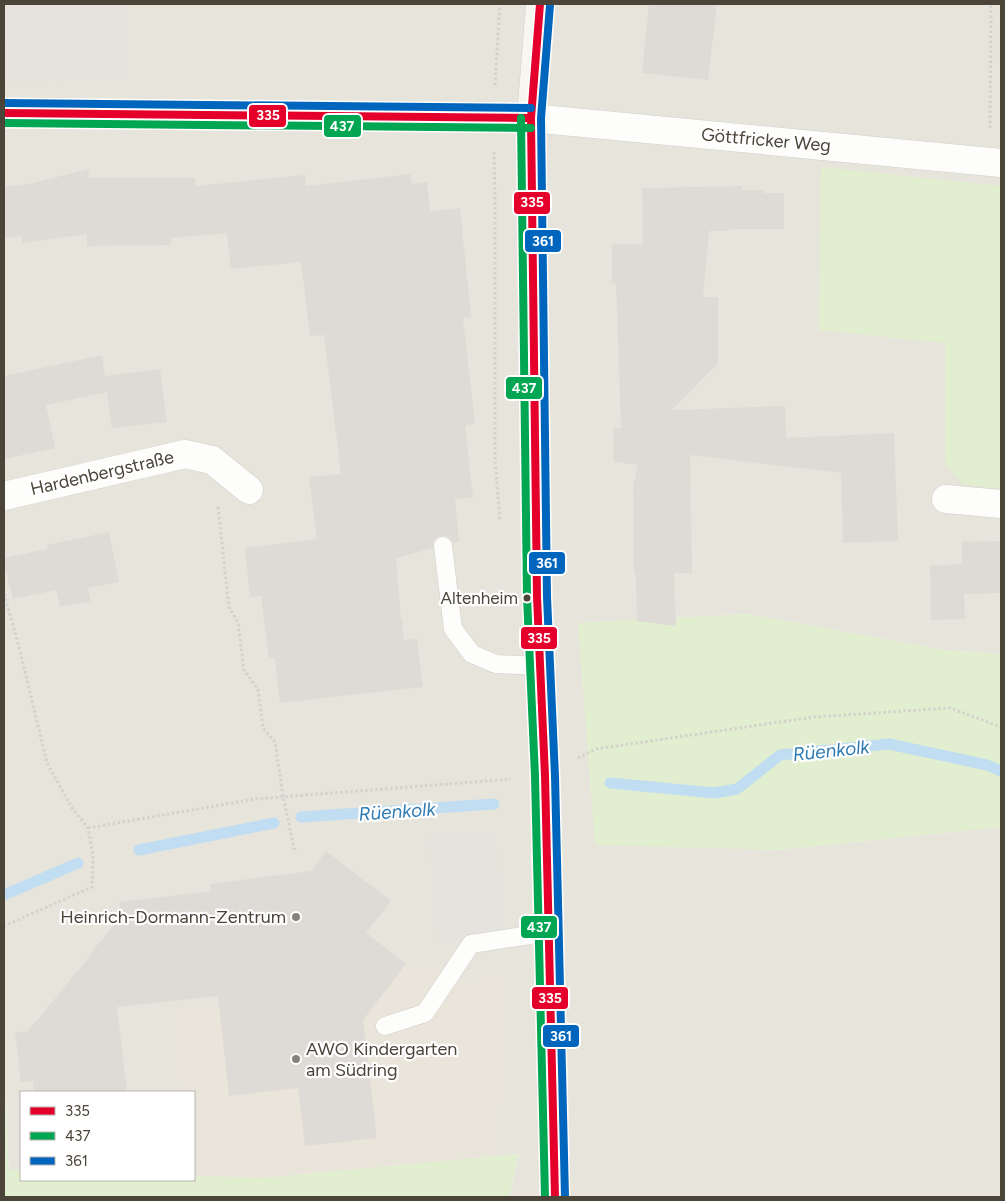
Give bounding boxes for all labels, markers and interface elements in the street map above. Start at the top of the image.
line badge: 335 [248,104,287,128]
text: 335 [256,107,280,124]
line badge: 437 [323,114,362,138]
text: 437 [330,118,354,135]
street label: Göttfricker Weg [700,123,832,157]
line badge: 335 [513,191,551,215]
text: 335 [520,194,544,211]
line badge: 361 [524,229,562,253]
text: 361 [532,233,554,250]
line badge: 437 [505,376,543,400]
text: 437 [512,380,536,397]
street label: Hardenbergstraße [28,446,176,500]
line badge: 361 [528,551,566,575]
text: 361 [536,555,558,572]
place label: Altenheim [440,588,518,608]
marker: Altenheim [522,593,532,603]
line badge: 335 [520,626,558,650]
text: 335 [527,630,551,647]
water label: Rüenkolk [792,735,871,766]
water label: Rüenkolk [358,797,437,826]
place label: Heinrich-Dormann-Zentrum [60,906,286,928]
marker: Heinrich-Dormann-Zentrum [290,911,302,923]
line badge: 437 [520,915,558,939]
text: 437 [527,919,551,936]
line badge: 335 [531,986,569,1010]
text: 335 [538,990,562,1007]
line badge: 361 [542,1024,580,1048]
text: 361 [550,1028,572,1045]
place label: AWO Kindergarten am Südring [306,1038,457,1081]
marker: AWO Kindergarten am Südring [290,1053,302,1065]
legend [20,1091,195,1181]
text: 335 [65,1102,90,1120]
text: 437 [65,1127,91,1145]
text: 361 [65,1152,88,1170]

